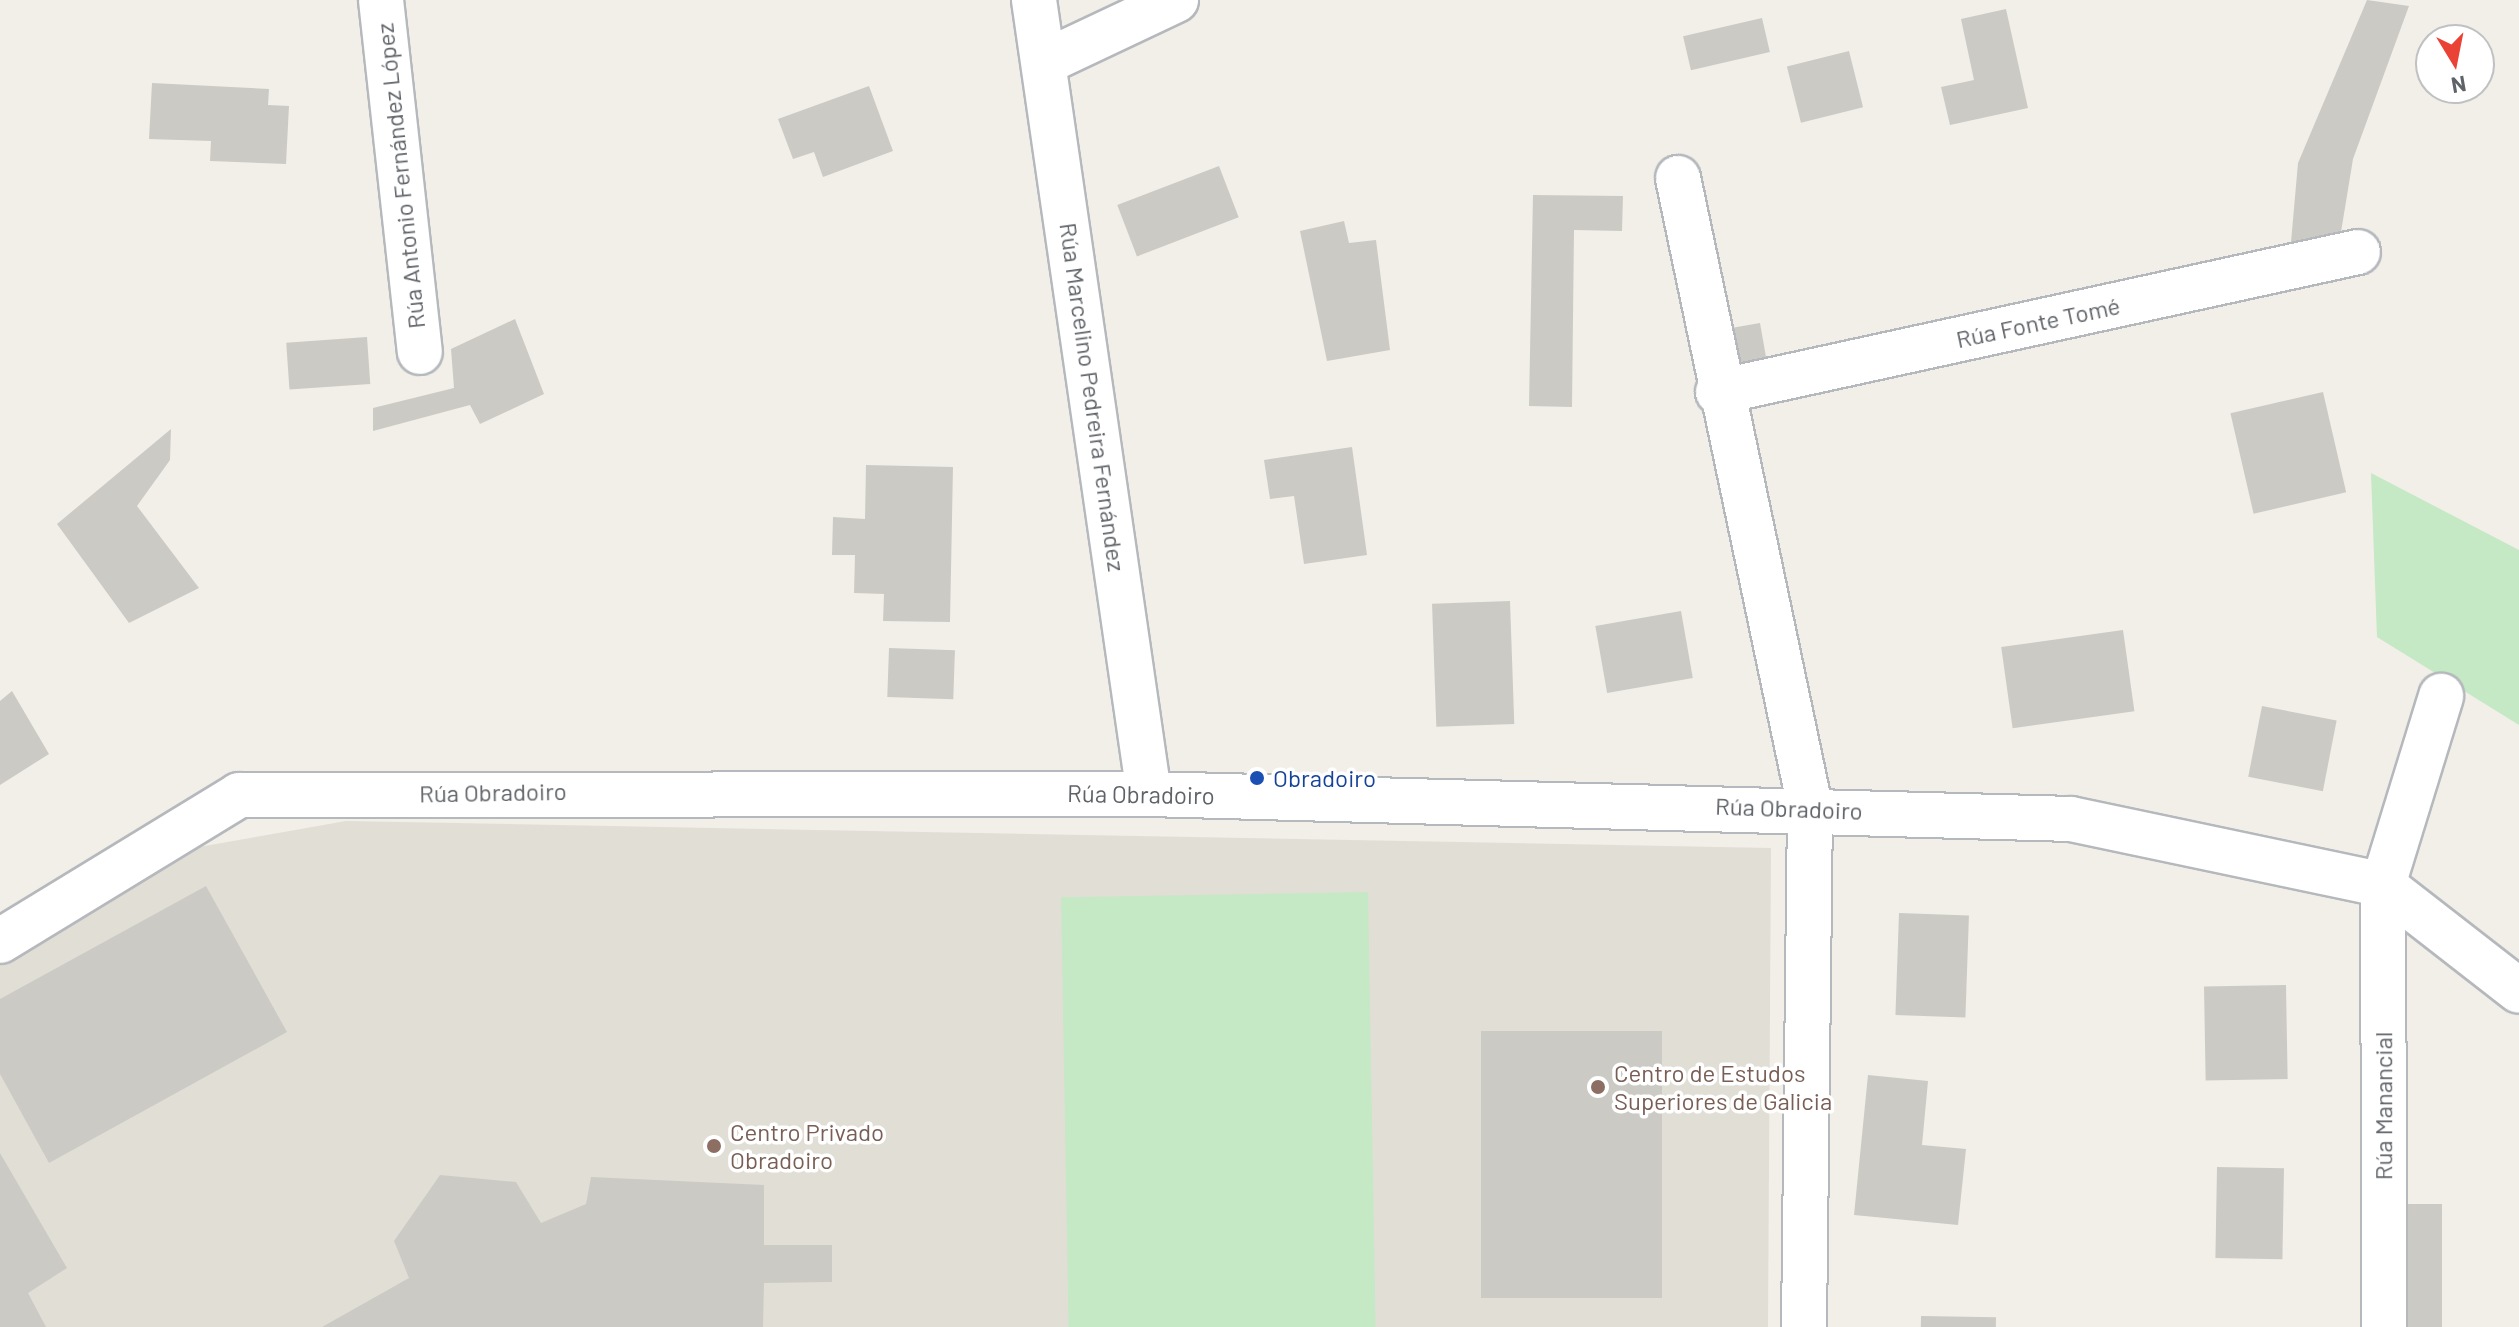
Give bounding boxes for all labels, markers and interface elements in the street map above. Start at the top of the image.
street label: Rúa Antonio Fernández López [370,22,430,330]
north arrow [2415,24,2495,104]
text: N [2449,72,2468,100]
street label: Rúa Marcelino Pedreira Fernández [1054,221,1132,573]
street label: Rúa Fonte Tomé [1953,291,2123,353]
place label: Obradoiro [1273,764,1376,792]
marker: Obradoiro [1248,769,1266,787]
street label: Rúa Obradoiro [419,776,567,808]
street label: Rúa Obradoiro [1067,778,1215,810]
street label: Rúa Obradoiro [1715,791,1863,825]
street label: Rúa Manancial [2369,1032,2397,1180]
place label: Centro de Estudos Superiores de Galicia [1614,1059,1832,1115]
marker: Centro de Estudos Superiores de Galicia [1589,1078,1607,1096]
place label: Centro Privado Obradoiro [730,1118,884,1174]
marker: Centro Privado Obradoiro [705,1137,723,1155]

